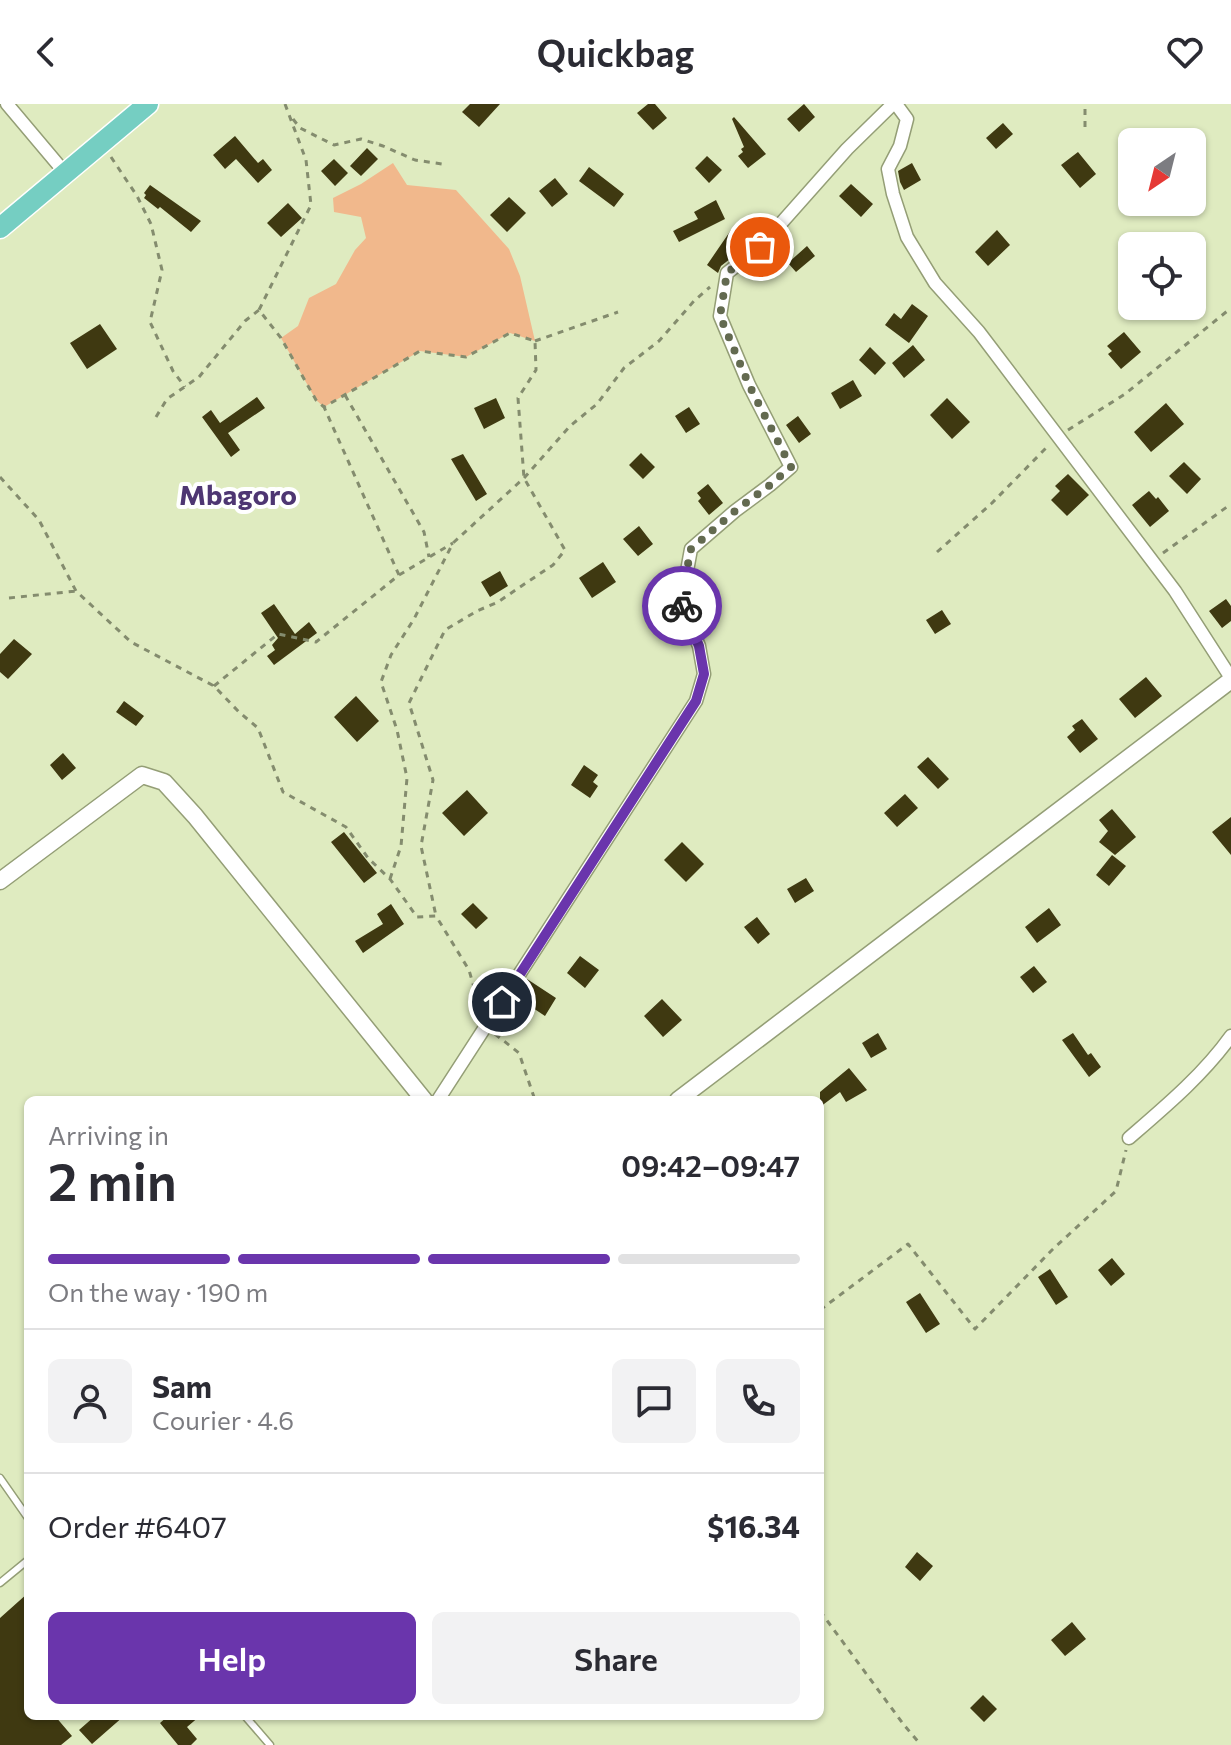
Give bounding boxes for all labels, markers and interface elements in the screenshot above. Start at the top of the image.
icon: back [24,30,68,74]
text: Quickbag [537,30,694,74]
icon: heart [1163,30,1207,74]
north arrow [1118,128,1206,216]
map controls [1118,128,1206,320]
pin [726,213,794,281]
icon: bag [738,225,782,269]
button: locate [1118,232,1206,320]
district label: Mbagoro [179,477,297,511]
courier [642,566,722,646]
icon: bike [660,584,704,628]
pin [468,968,536,1036]
icon: home [480,980,524,1024]
text: Arriving in [48,1119,169,1150]
text: 09:42–09:47 [621,1146,800,1183]
text: 2 min [48,1148,177,1212]
text: On the way · 190 m [48,1276,268,1307]
button: person [48,1359,132,1443]
button: chat [612,1359,696,1443]
button: phone [716,1359,800,1443]
text: Sam [152,1367,212,1404]
text: Courier · 4.6 [152,1404,294,1435]
text: Order #6407 [48,1507,227,1544]
text: $16.34 [707,1507,800,1544]
button: Help [48,1612,416,1704]
button: Share [432,1612,800,1704]

